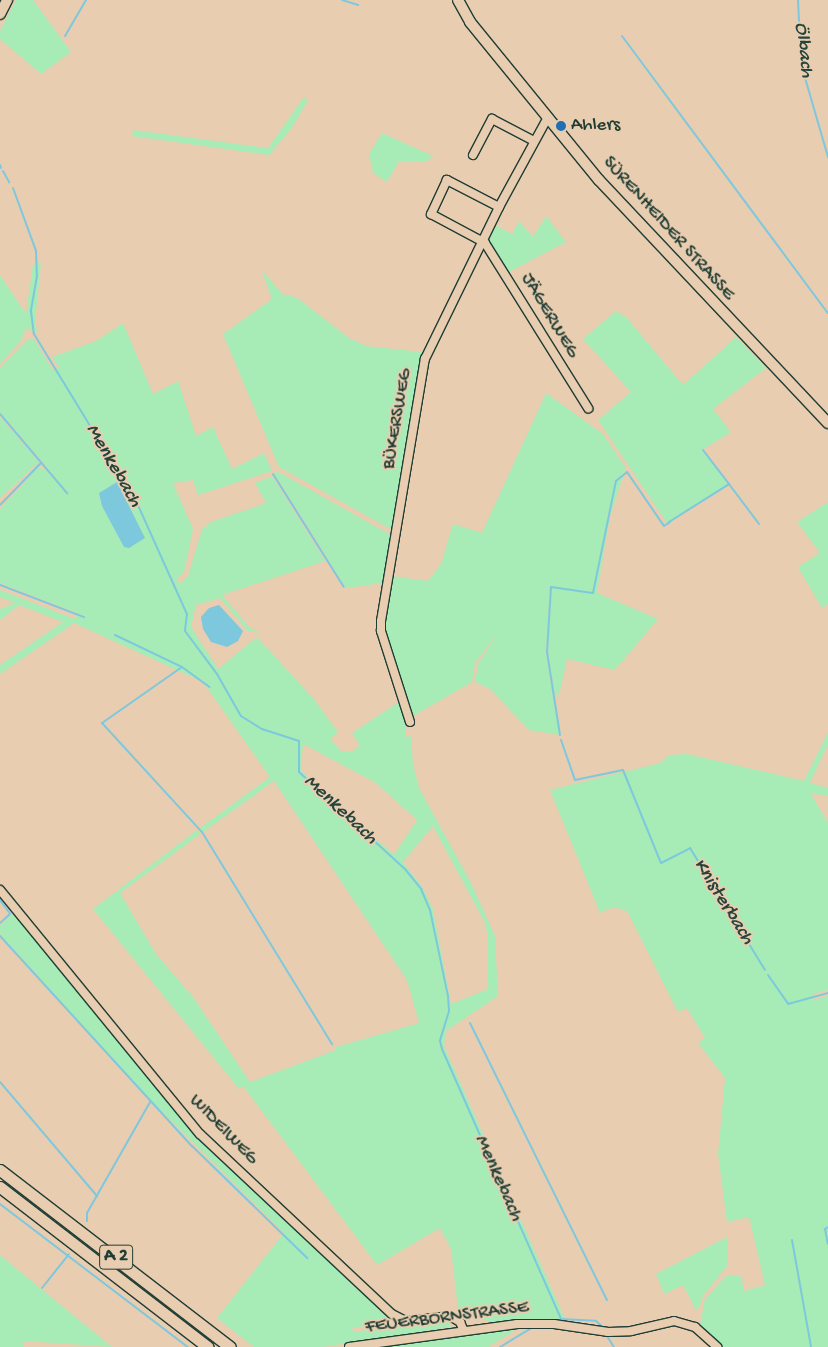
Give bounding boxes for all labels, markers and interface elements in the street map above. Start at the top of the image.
water label: Ölbach [788,21,818,79]
place label: Ahlers [571,115,620,137]
marker: Ahlers [555,120,567,132]
street label: SÜRENHEIDER STRASSE [597,152,739,306]
street label: JÄGERWEG [515,269,583,363]
street label: BÜKERSWEG [378,367,418,471]
water label: Menkebach [80,420,146,512]
water label: Menkebach [298,770,382,850]
water label: Knisterbach [687,855,759,949]
street label: WIDEIWEG [184,1090,262,1170]
water label: Menkebach [468,1131,528,1225]
road number: A 2 [98,1242,134,1272]
street label: FEUERBORNSTRASSE [364,1297,530,1339]

